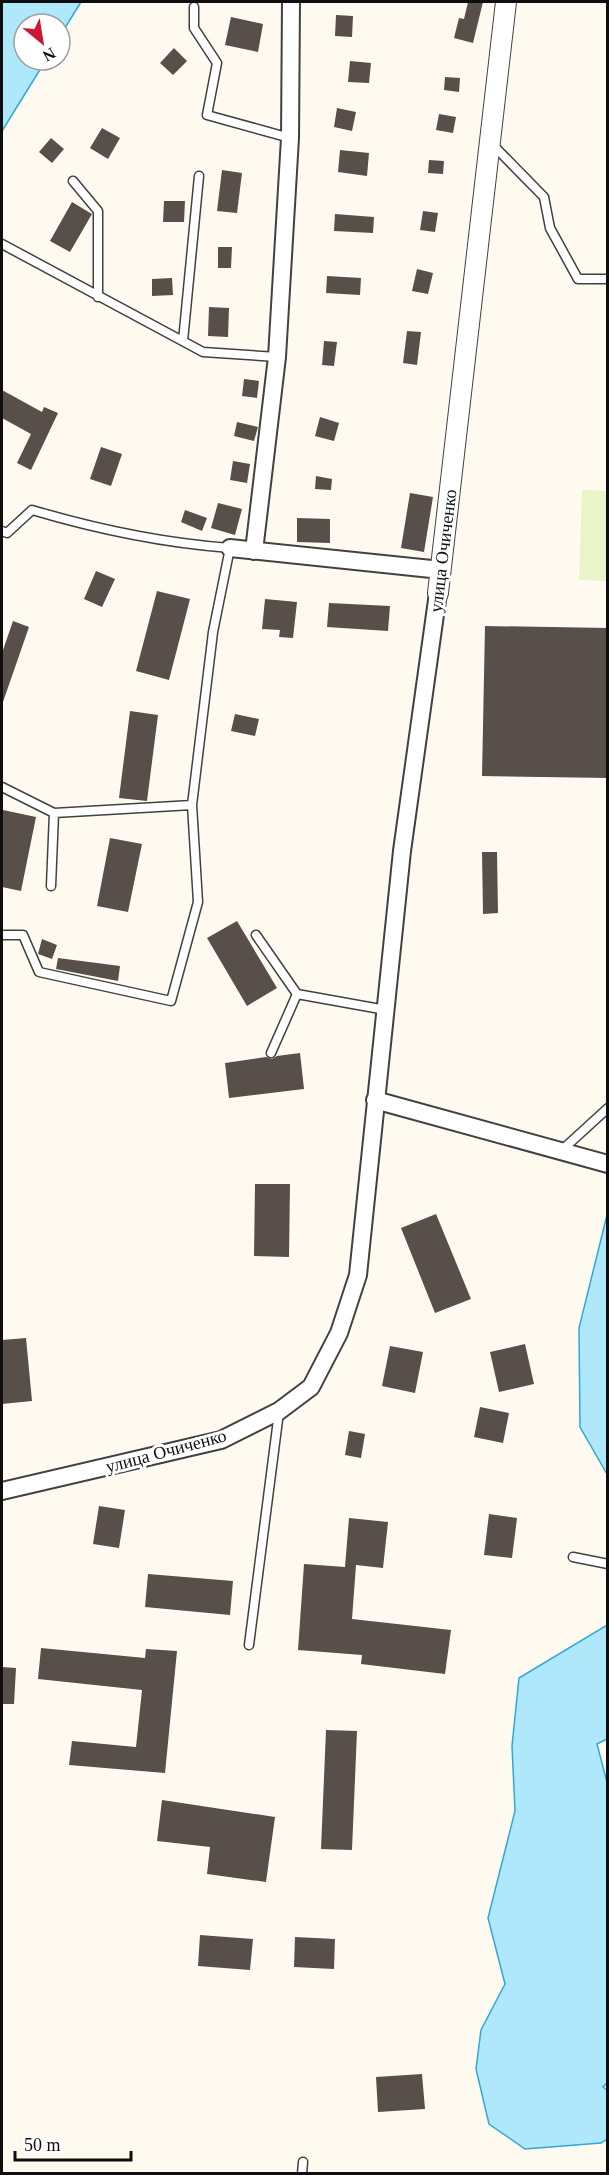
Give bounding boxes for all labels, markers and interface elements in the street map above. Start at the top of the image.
north arrow [12,12,72,72]
text: N [40,44,59,65]
street label: улица Очиченко [426,488,460,614]
street label: улица Очиченко [103,1425,229,1477]
scale bar [15,2124,130,2162]
text: 50 m [24,2135,61,2155]

